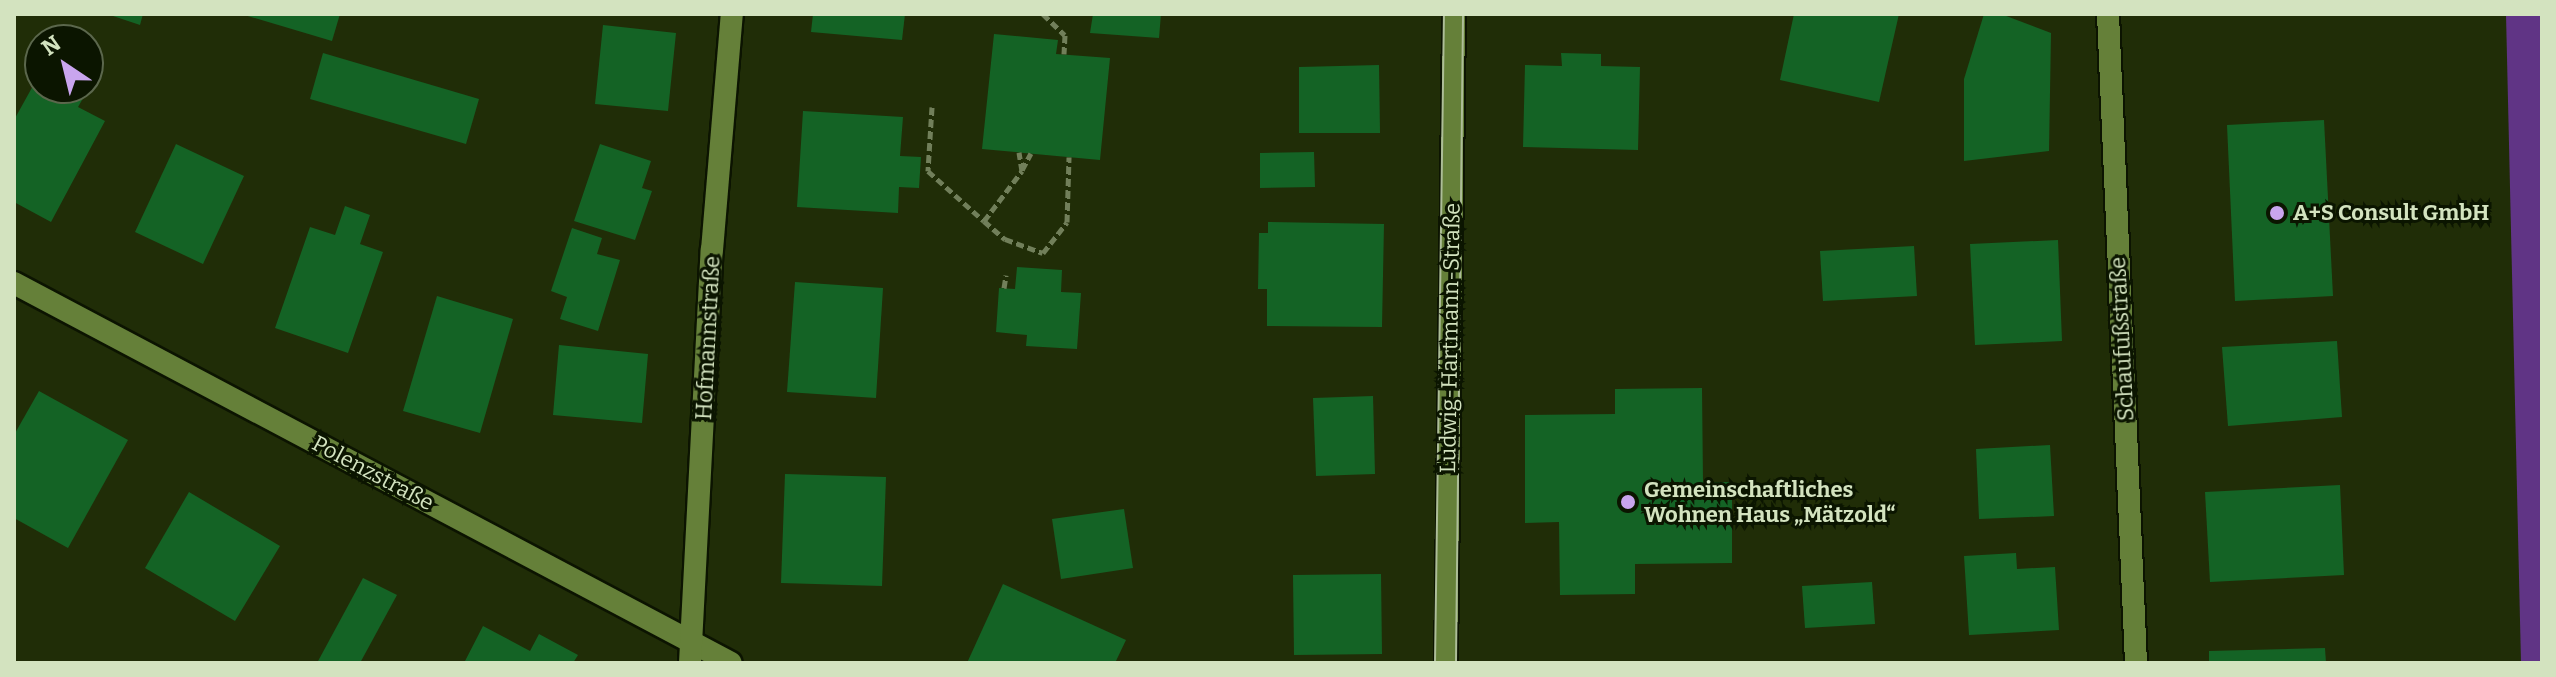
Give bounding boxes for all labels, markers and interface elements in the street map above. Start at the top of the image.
north arrow [24,24,104,104]
text: N [36,30,66,62]
place label: A+S Consult GmbH [2293,200,2489,226]
street label: Ludwig-Hartmann-Straße [1434,203,1466,473]
marker: A+S Consult GmbH [2268,204,2286,222]
street label: Hofmannstraße [691,255,725,421]
street label: Schaufußstraße [2105,256,2139,422]
street label: Polenzstraße [308,430,438,516]
place label: Gemeinschaftliches Wohnen Haus „Mätzold“ [1644,476,1896,528]
marker: Gemeinschaftliches Wohnen Haus „Mätzold“ [1619,493,1637,511]

